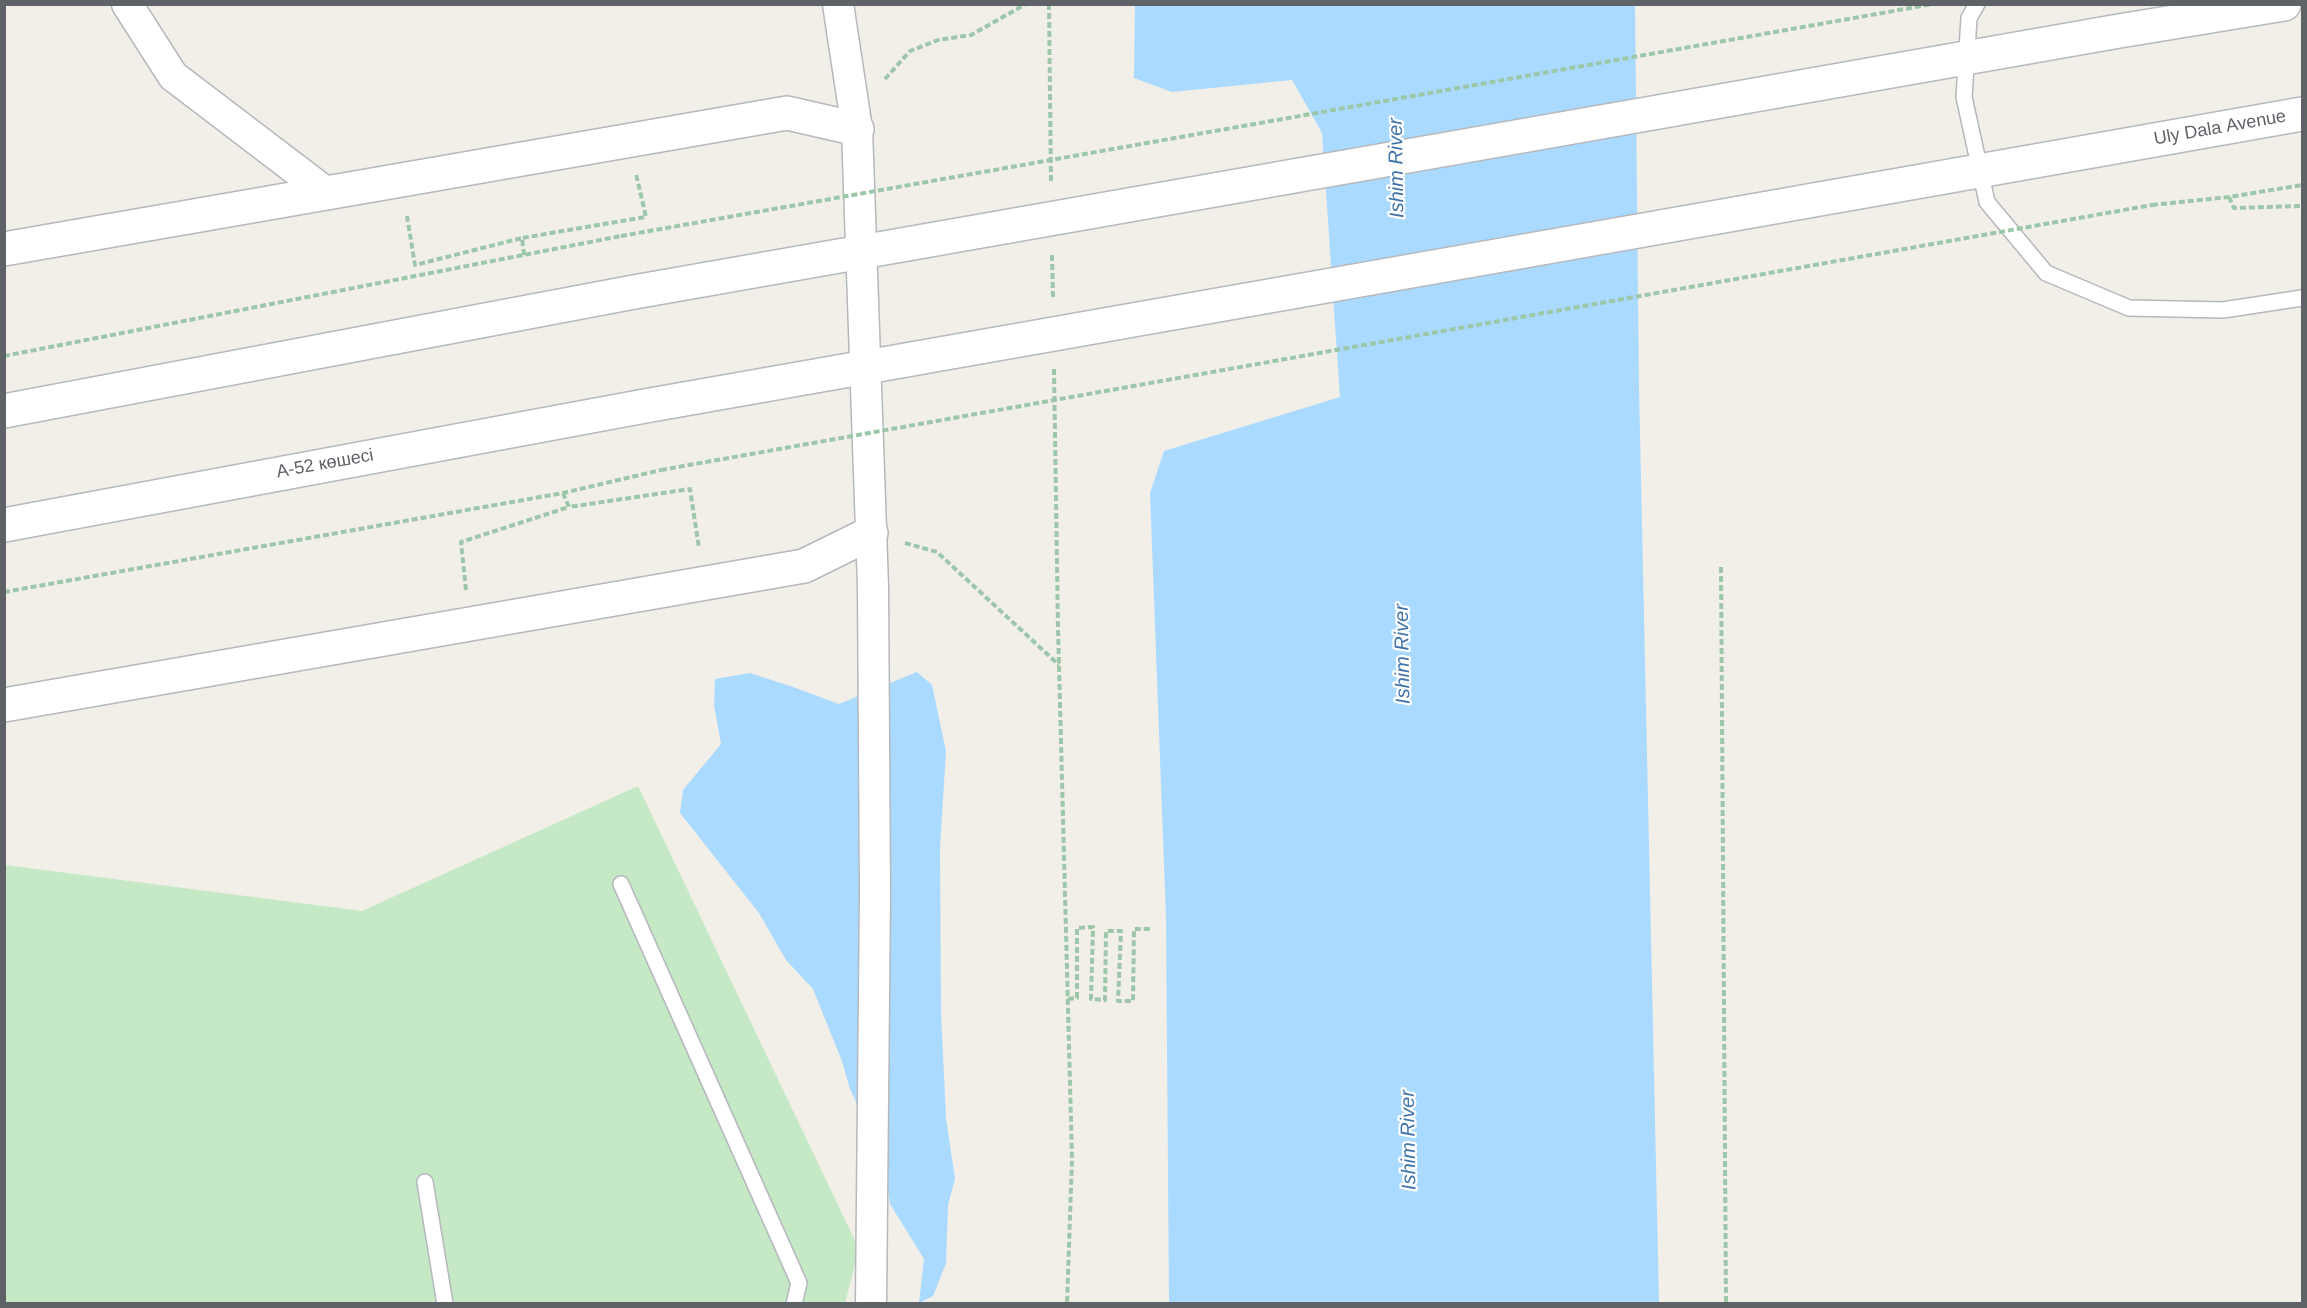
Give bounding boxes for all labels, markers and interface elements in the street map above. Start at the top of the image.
street label: Uly Dala Avenue [2152,106,2288,150]
water label: Ishim River [1384,118,1410,218]
street label: А-52 көшесі [275,445,375,483]
water label: Ishim River [1390,604,1416,704]
water label: Ishim River [1396,1090,1422,1190]

